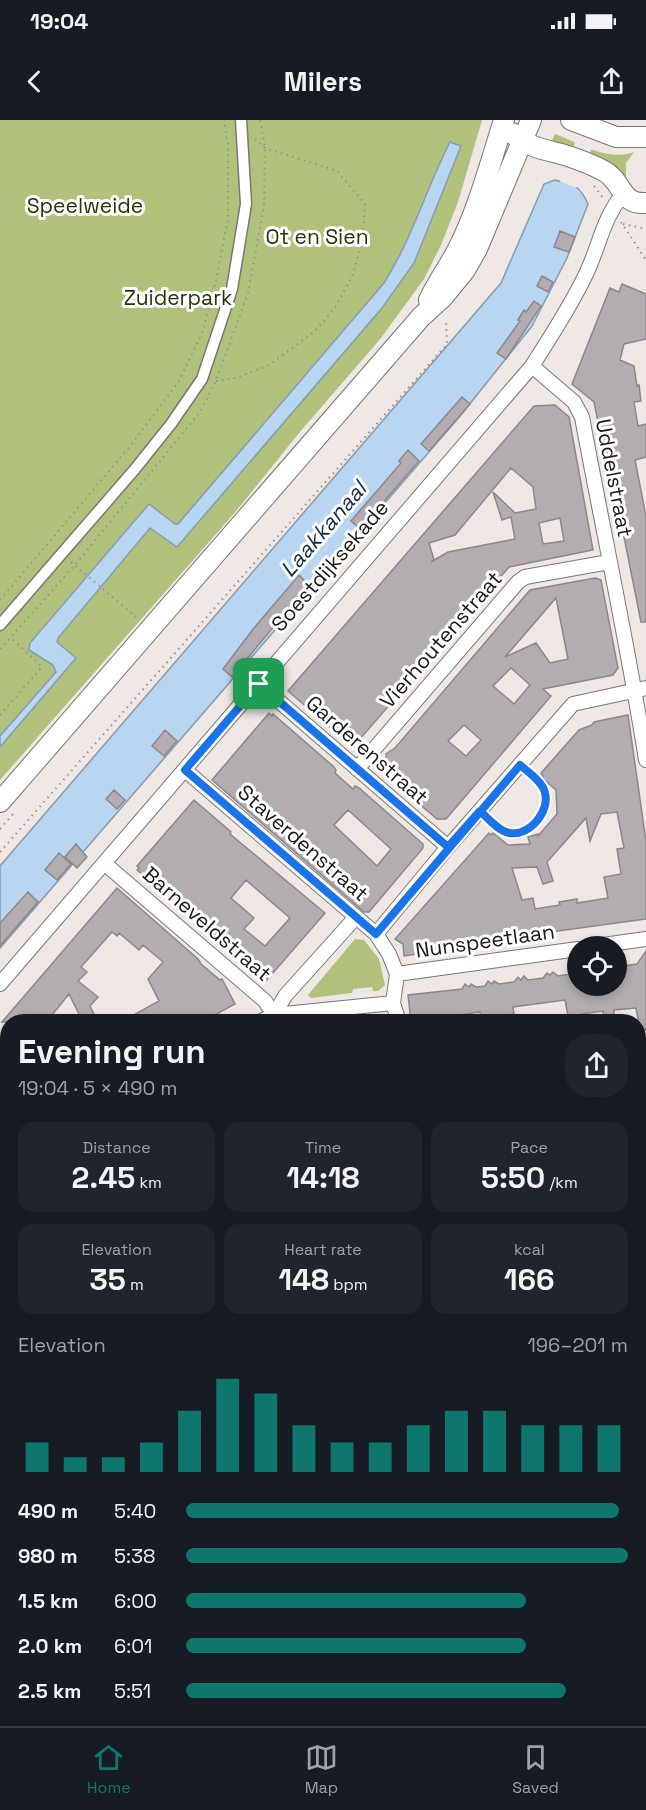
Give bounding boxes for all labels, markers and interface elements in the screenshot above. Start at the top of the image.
text: 19:04 [30,7,88,35]
text: Milers [284,64,362,99]
icon: back [18,65,51,98]
icon: share [595,65,628,98]
park label: Speelweide [27,192,143,219]
park label: Ot en Sien [265,223,369,250]
park label: Zuiderpark [124,284,232,311]
street label: Uddelstraat [590,417,639,539]
water label: Laakkanaal [274,473,374,583]
street label: Soestdijksekade [265,494,394,637]
street label: Vierhoutenstraat [374,566,508,714]
pin [233,658,284,709]
icon: arrive [242,667,275,700]
street label: Garderenstraat [301,689,434,810]
street label: Staverdenstraat [232,778,374,907]
street label: Barneveldstraat [137,860,277,987]
street label: Nunspeetlaan [413,917,556,964]
map controls [567,936,627,996]
button: locate [567,936,627,996]
text: Evening run [18,1031,206,1073]
button: share [565,1034,628,1097]
text: 19:04 · 5 × 490 m [18,1075,178,1101]
text: Distance [83,1137,151,1158]
text: Time [305,1137,341,1158]
text: Pace [511,1137,548,1158]
text: 2.45 [72,1158,135,1197]
text: 14:18 [286,1158,360,1197]
text: 5:50 [481,1158,545,1197]
text: km [135,1172,162,1193]
text: /km [545,1172,578,1193]
text: Elevation [82,1239,152,1260]
text: Heart rate [284,1239,362,1260]
text: kcal [514,1239,545,1260]
text: 35 [90,1260,126,1299]
text: 148 [278,1260,329,1299]
text: 166 [504,1260,555,1299]
text: m [126,1274,144,1295]
text: bpm [329,1274,368,1295]
text: Elevation [18,1332,106,1358]
text: 196–201 m [527,1332,628,1358]
text: 490 m [18,1498,78,1524]
text: 5:40 [114,1498,156,1524]
text: 980 m [18,1543,77,1569]
text: 5:38 [114,1543,156,1569]
text: 1.5 km [18,1588,78,1614]
text: 6:00 [114,1588,157,1614]
text: 2.0 km [18,1633,82,1659]
text: 6:01 [114,1633,152,1659]
text: 2.5 km [18,1678,81,1704]
text: 5:51 [114,1678,151,1704]
tab: Home [87,1741,131,1798]
tab: Map [305,1741,338,1798]
tab: Saved [512,1741,559,1798]

